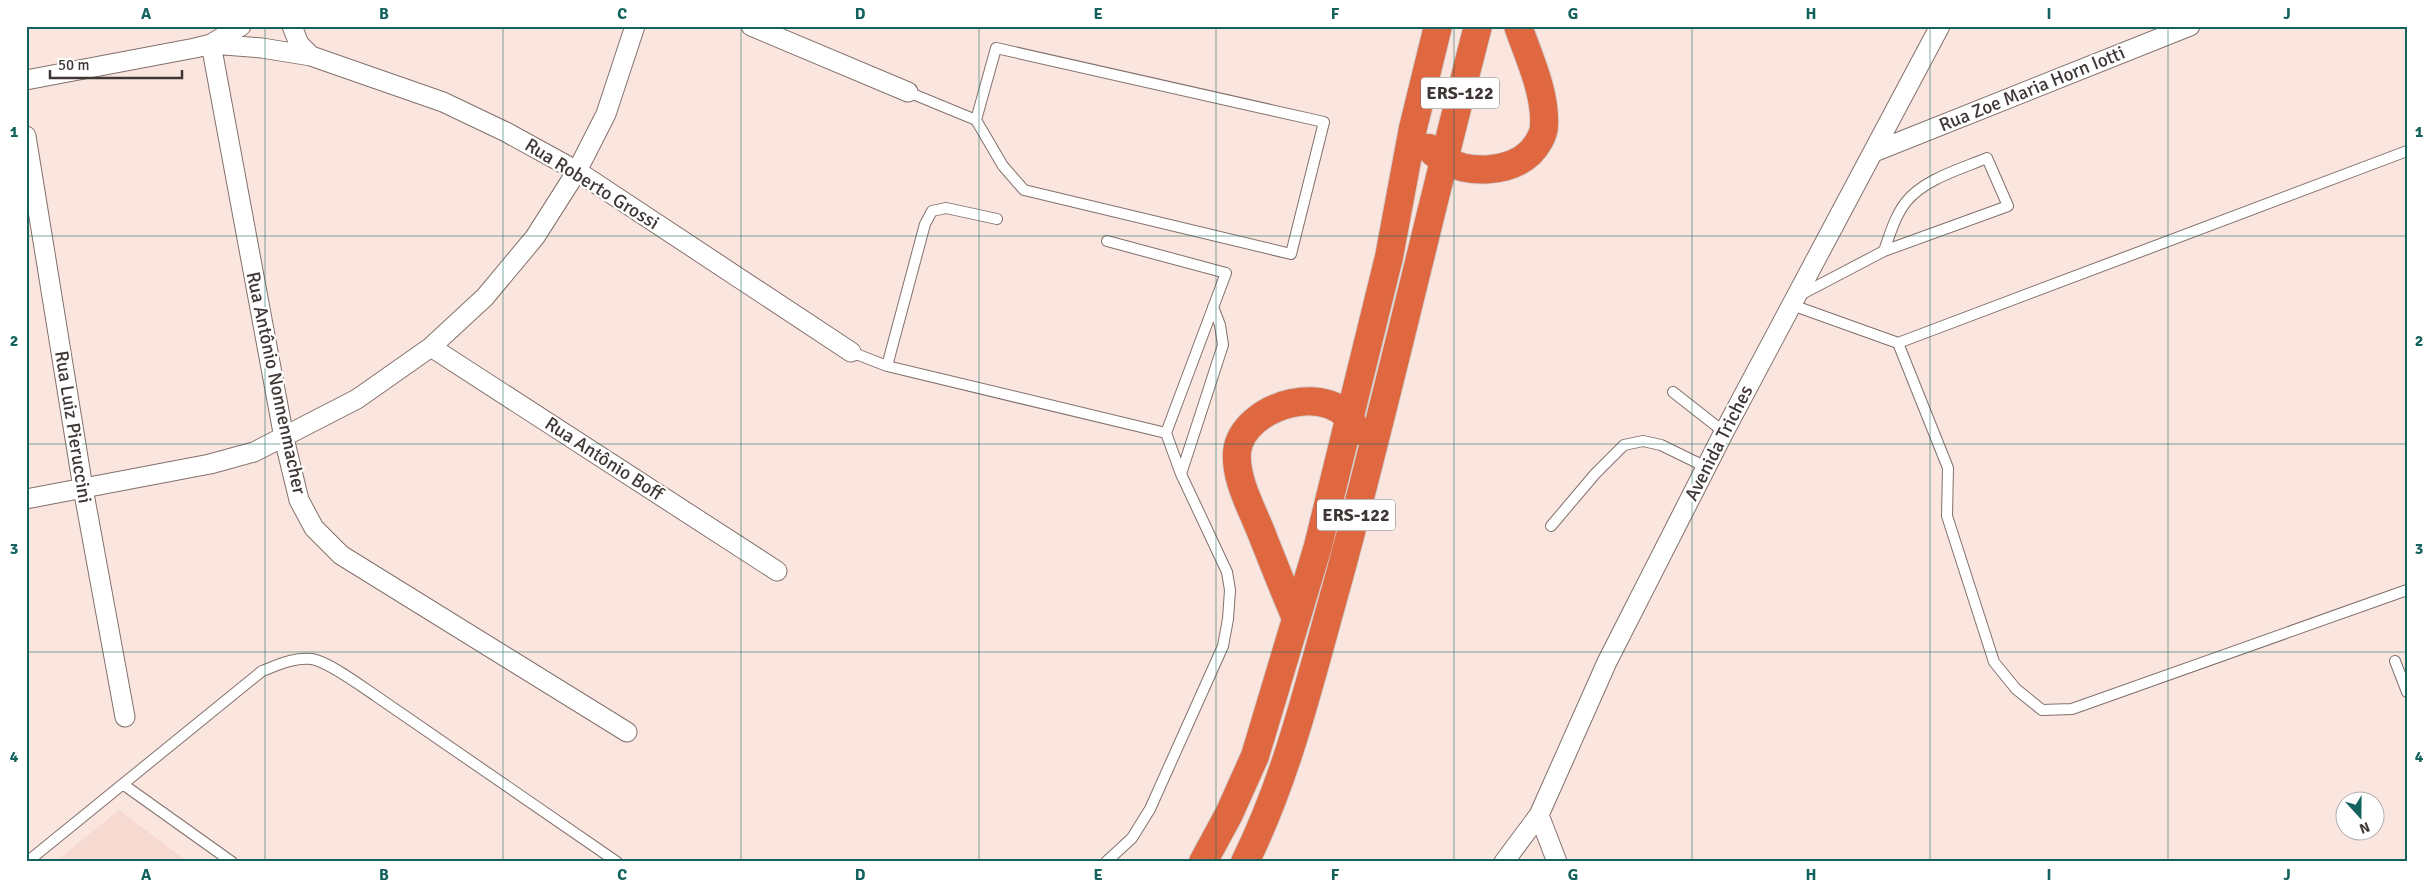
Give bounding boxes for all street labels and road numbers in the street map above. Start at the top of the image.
street label: Rua Zoe Maria Horn Iotti [1936,41,2128,137]
road number: ERS-122 [1421,78,1499,109]
street label: Rua Roberto Grossi [520,133,664,235]
street label: Rua Antônio Nonnenmacher [241,269,311,497]
street label: Rua Luiz Pieruccini [49,349,97,505]
street label: Avenida Triches [1680,381,1758,505]
street label: Rua Antônio Boff [540,412,668,507]
road number: ERS-122 [1317,500,1395,530]

